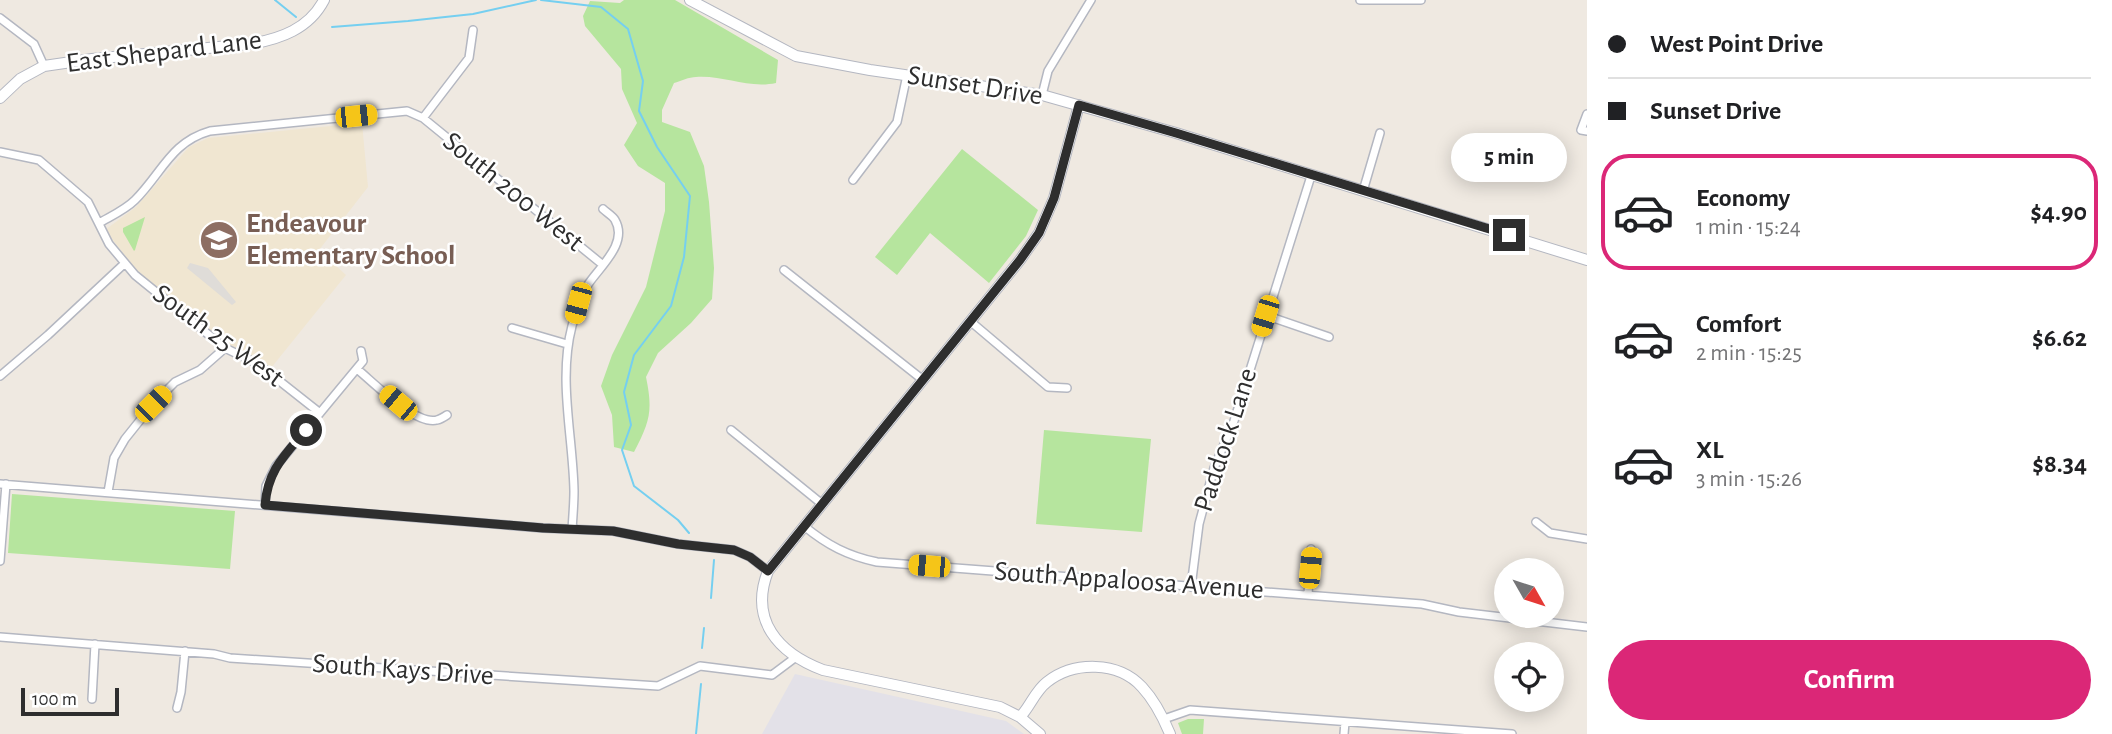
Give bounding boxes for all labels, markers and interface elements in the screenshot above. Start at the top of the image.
street label: East Shepard Lane [65,26,263,78]
text: West Point Drive [1650,31,1823,57]
street label: Sunset Drive [905,61,1045,111]
text: Sunset Drive [1650,98,1781,124]
car [335,103,378,129]
street label: South 200 West [437,127,589,257]
callout: 5 min [1451,134,1567,182]
text: 5 min [1484,146,1534,169]
icon: car [1612,181,1675,244]
text: Economy [1696,185,1790,211]
text: $4.90 [2030,199,2087,225]
place label: Endeavour Elementary School [246,210,455,270]
text: 1 min · 15:24 [1696,216,1801,239]
school or university icon: Endeavour Elementary School [198,219,240,261]
route end [1493,219,1525,251]
street label: South 25 West [148,279,289,393]
car [563,280,594,326]
car [1249,293,1282,339]
icon: car [1612,307,1675,370]
text: Comfort [1696,311,1781,337]
text: $6.62 [2032,325,2087,351]
text: 2 min · 15:25 [1696,342,1802,365]
street label: Paddock Lane [1190,365,1262,515]
car [376,381,421,425]
car [131,382,176,426]
route start [290,414,322,446]
icon: car [1612,433,1675,496]
text: XL [1696,437,1723,463]
text: $8.34 [2032,451,2087,477]
text: 3 min · 15:26 [1696,468,1802,491]
car [1298,546,1323,590]
car [908,554,951,578]
street label: South Appaloosa Avenue [993,558,1265,604]
north arrow [1494,558,1564,628]
map controls [1494,558,1564,712]
button: Confirm [1608,640,2091,720]
button: locate [1494,642,1564,712]
street label: South Kays Drive [311,650,495,690]
scale bar [21,685,119,717]
text: 100 m [32,690,77,709]

